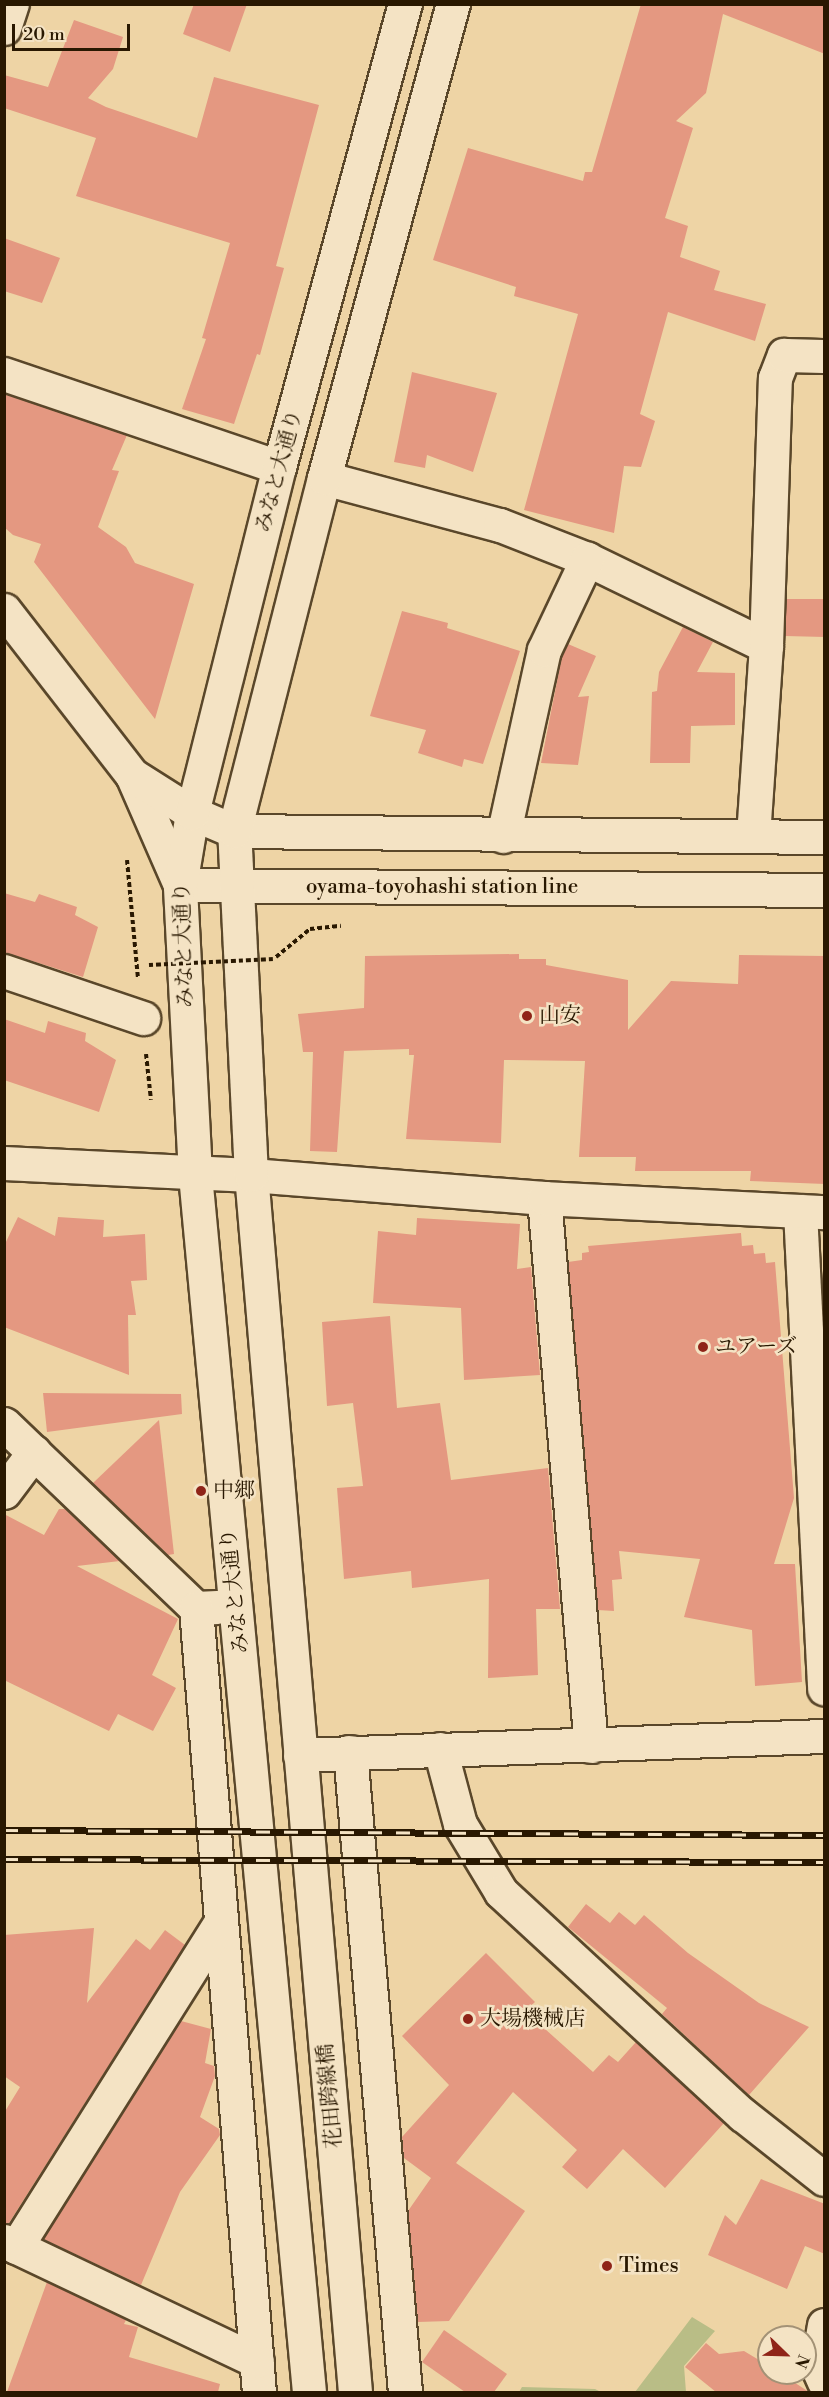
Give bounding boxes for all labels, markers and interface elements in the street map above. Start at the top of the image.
scale bar [15,12,134,50]
text: 20 m [23,23,65,46]
street label: みなと大通り [251,407,307,535]
street label: oyama-toyohashi station line [306,874,578,900]
street label: みなと大通り [169,882,199,1008]
place label: 山安 [539,1003,581,1029]
marker: 山安 [520,1009,534,1023]
place label: ユアーズ [715,1334,798,1360]
marker: ユアーズ [696,1340,710,1354]
place label: 中郷 [213,1478,255,1504]
marker: 中郷 [194,1484,208,1498]
street label: みなと大通り [216,1527,254,1655]
place label: 大場機械店 [480,2006,585,2032]
marker: 大場機械店 [461,2012,475,2026]
street label: 花田跨線橋 [313,2043,347,2149]
place label: Times [619,2253,679,2279]
marker: Times [600,2259,614,2273]
north arrow [757,2325,817,2385]
text: N [790,2352,813,2371]

